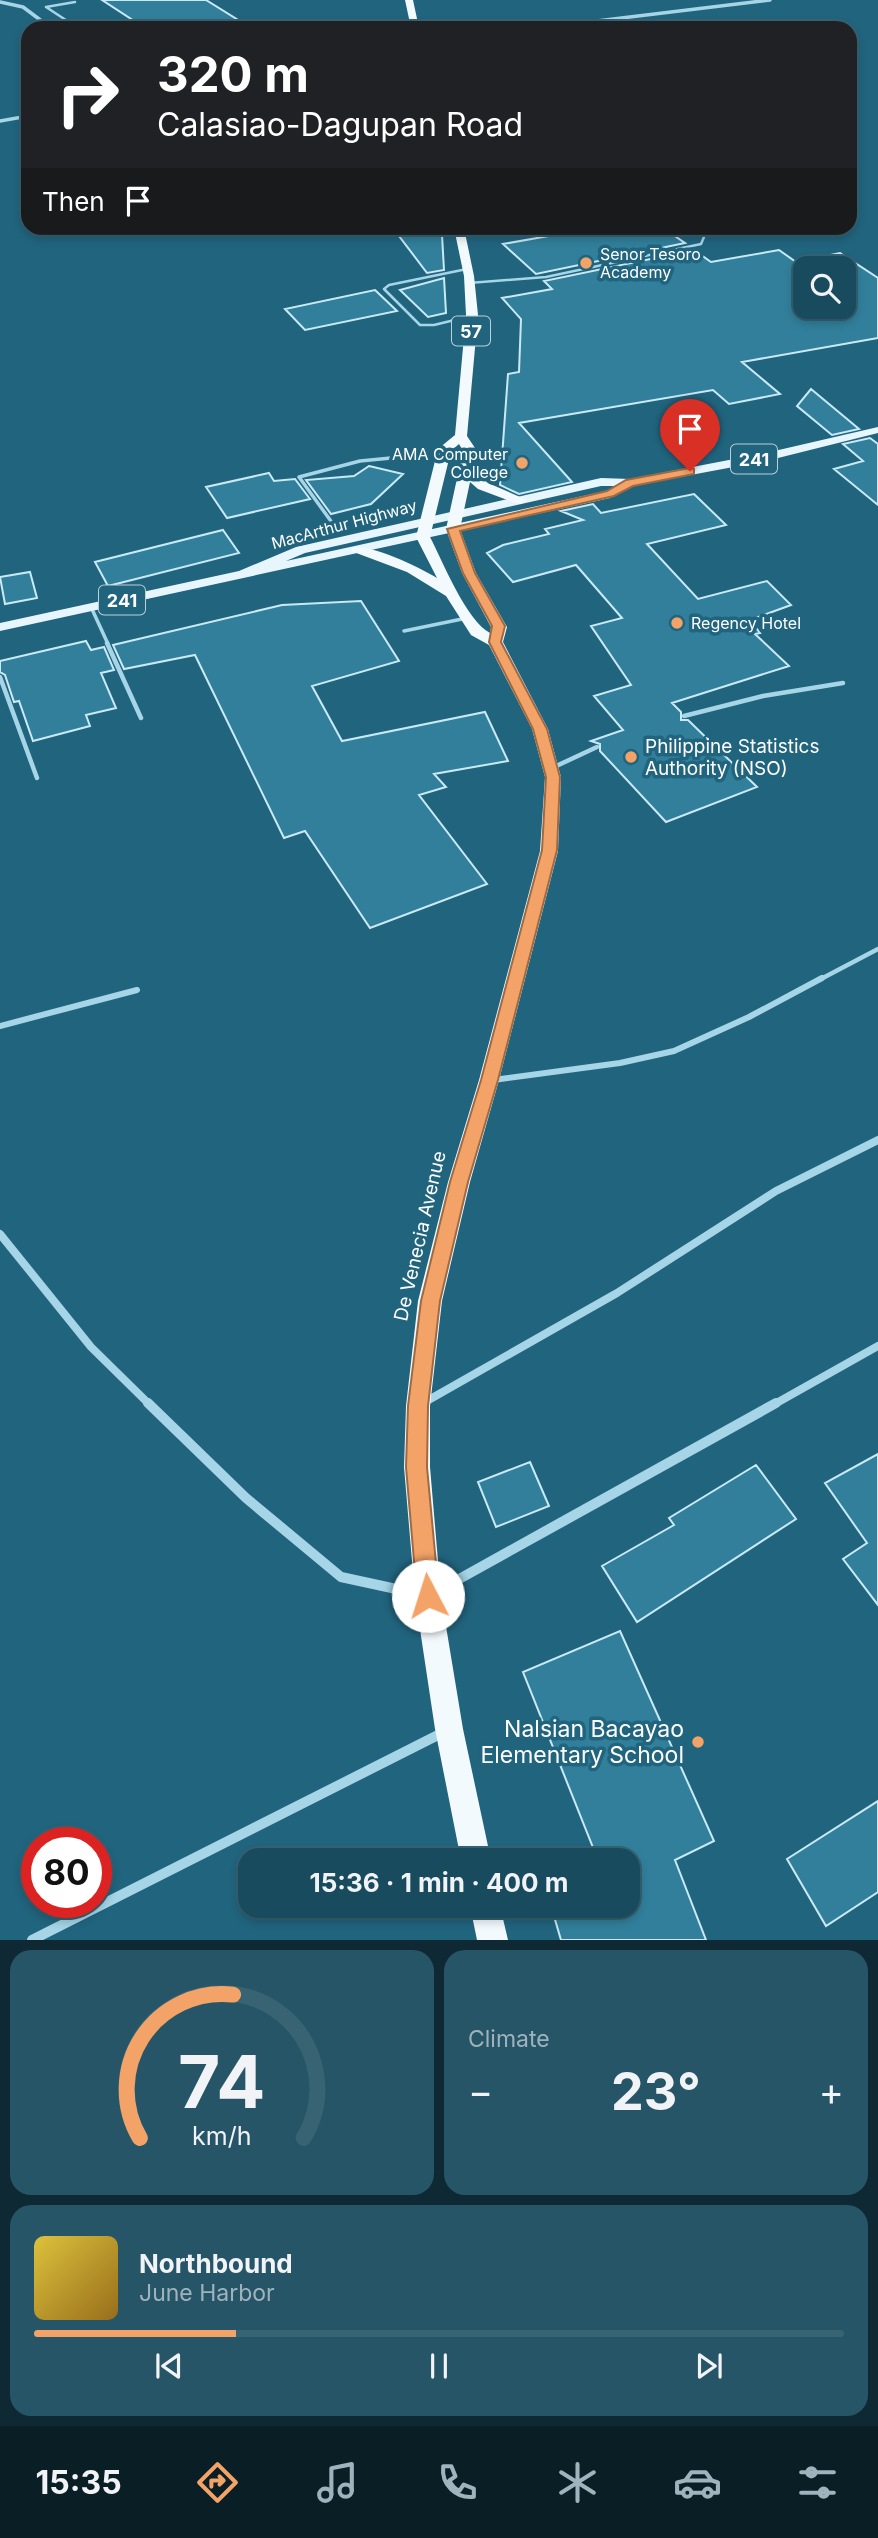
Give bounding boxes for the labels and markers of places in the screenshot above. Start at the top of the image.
place label: Senor Tesoro Academy [600,244,701,282]
marker: Senor Tesoro Academy [578,255,594,271]
pin [660,399,720,471]
place label: AMA Computer College [392,444,508,482]
marker: AMA Computer College [514,455,530,471]
place label: Regency Hotel [691,613,801,633]
marker: Regency Hotel [669,615,685,631]
place label: Philippine Statistics Authority (NSO) [645,735,819,780]
marker: Philippine Statistics Authority (NSO) [623,749,639,765]
place label: Nalsian Bacayao Elementary School [480,1715,684,1769]
marker: Nalsian Bacayao Elementary School [690,1734,706,1750]

